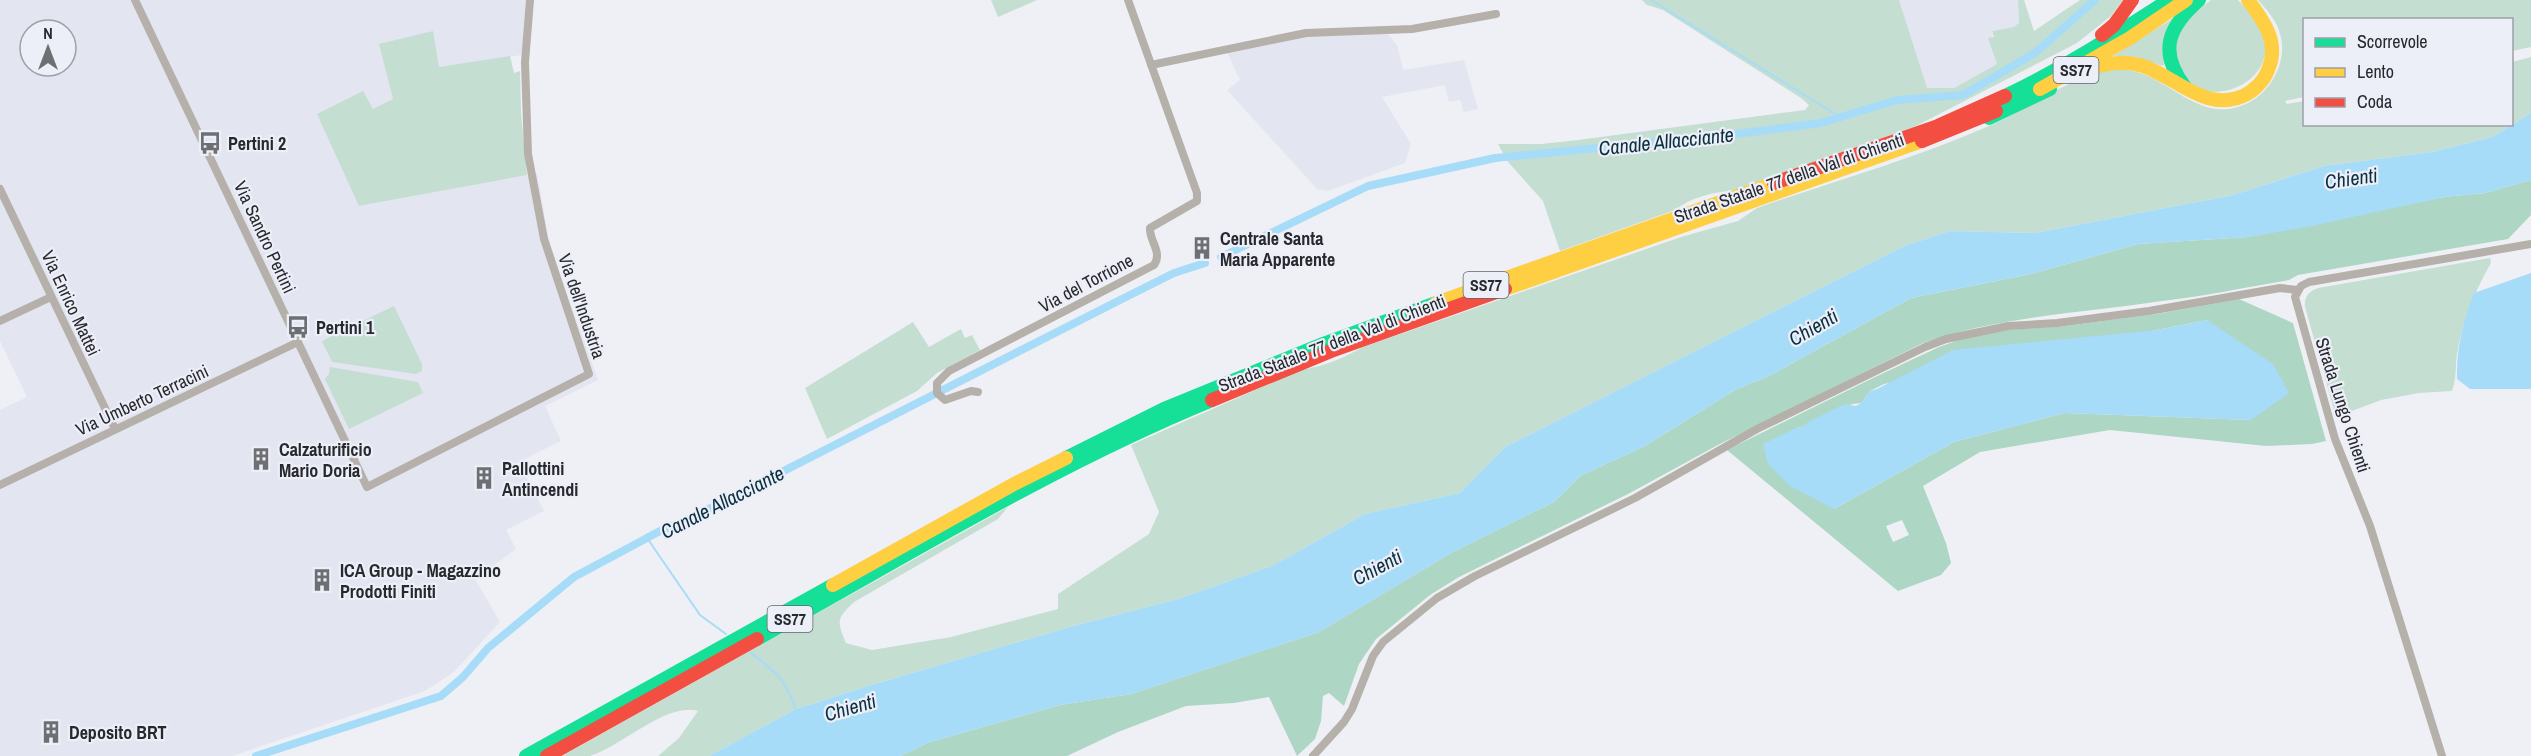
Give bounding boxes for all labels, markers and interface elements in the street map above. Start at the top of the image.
north arrow [18,18,78,78]
legend [2303,18,2513,126]
text: N [43,22,53,44]
text: Scorrevole [2357,29,2428,54]
road number: SS77 [2054,57,2098,83]
text: Lento [2357,59,2394,84]
text: Coda [2357,89,2392,114]
water label: Canale Allacciante [1597,120,1735,162]
street label: Strada Statale 77 della Val di Chienti [1671,127,1907,229]
bus stop icon: Pertini 2 [197,130,223,156]
place label: Pertini 2 [228,131,286,156]
water label: Chienti [2323,161,2379,195]
street label: Via Sandro Pertini [228,177,302,297]
place label: Centrale Santa Maria Apparente [1220,226,1335,272]
building icon: Centrale Santa Maria Apparente [1189,235,1215,261]
street label: Via Enrico Mattei [36,246,106,360]
street label: Via del Torrione [1034,248,1138,318]
street label: Via dell'Industria [552,250,612,362]
road number: SS77 [1464,272,1508,298]
street label: Strada Statale 77 della Val di Chienti [1215,288,1449,398]
water label: Chienti [1783,302,1843,352]
bus stop icon: Pertini 1 [285,314,311,340]
place label: Pertini 1 [316,315,375,340]
street label: Strada Lungo Chienti [2309,334,2377,476]
street label: Via Umberto Terracini [72,358,212,442]
place label: Calzaturificio Mario Doria [279,437,372,483]
building icon: Calzaturificio Mario Doria [248,446,274,472]
place label: Pallottini Antincendi [502,456,578,502]
water label: Canale Allacciante [655,459,789,545]
building icon: Pallottini Antincendi [471,465,497,491]
water label: Chienti [1347,542,1407,591]
place label: ICA Group - Magazzino Prodotti Finiti [340,558,501,604]
building icon: ICA Group - Magazzino Prodotti Finiti [309,567,335,593]
road number: SS77 [768,606,812,632]
water label: Chienti [821,687,880,727]
building icon: Deposito BRT [38,719,64,745]
place label: Deposito BRT [69,720,167,745]

